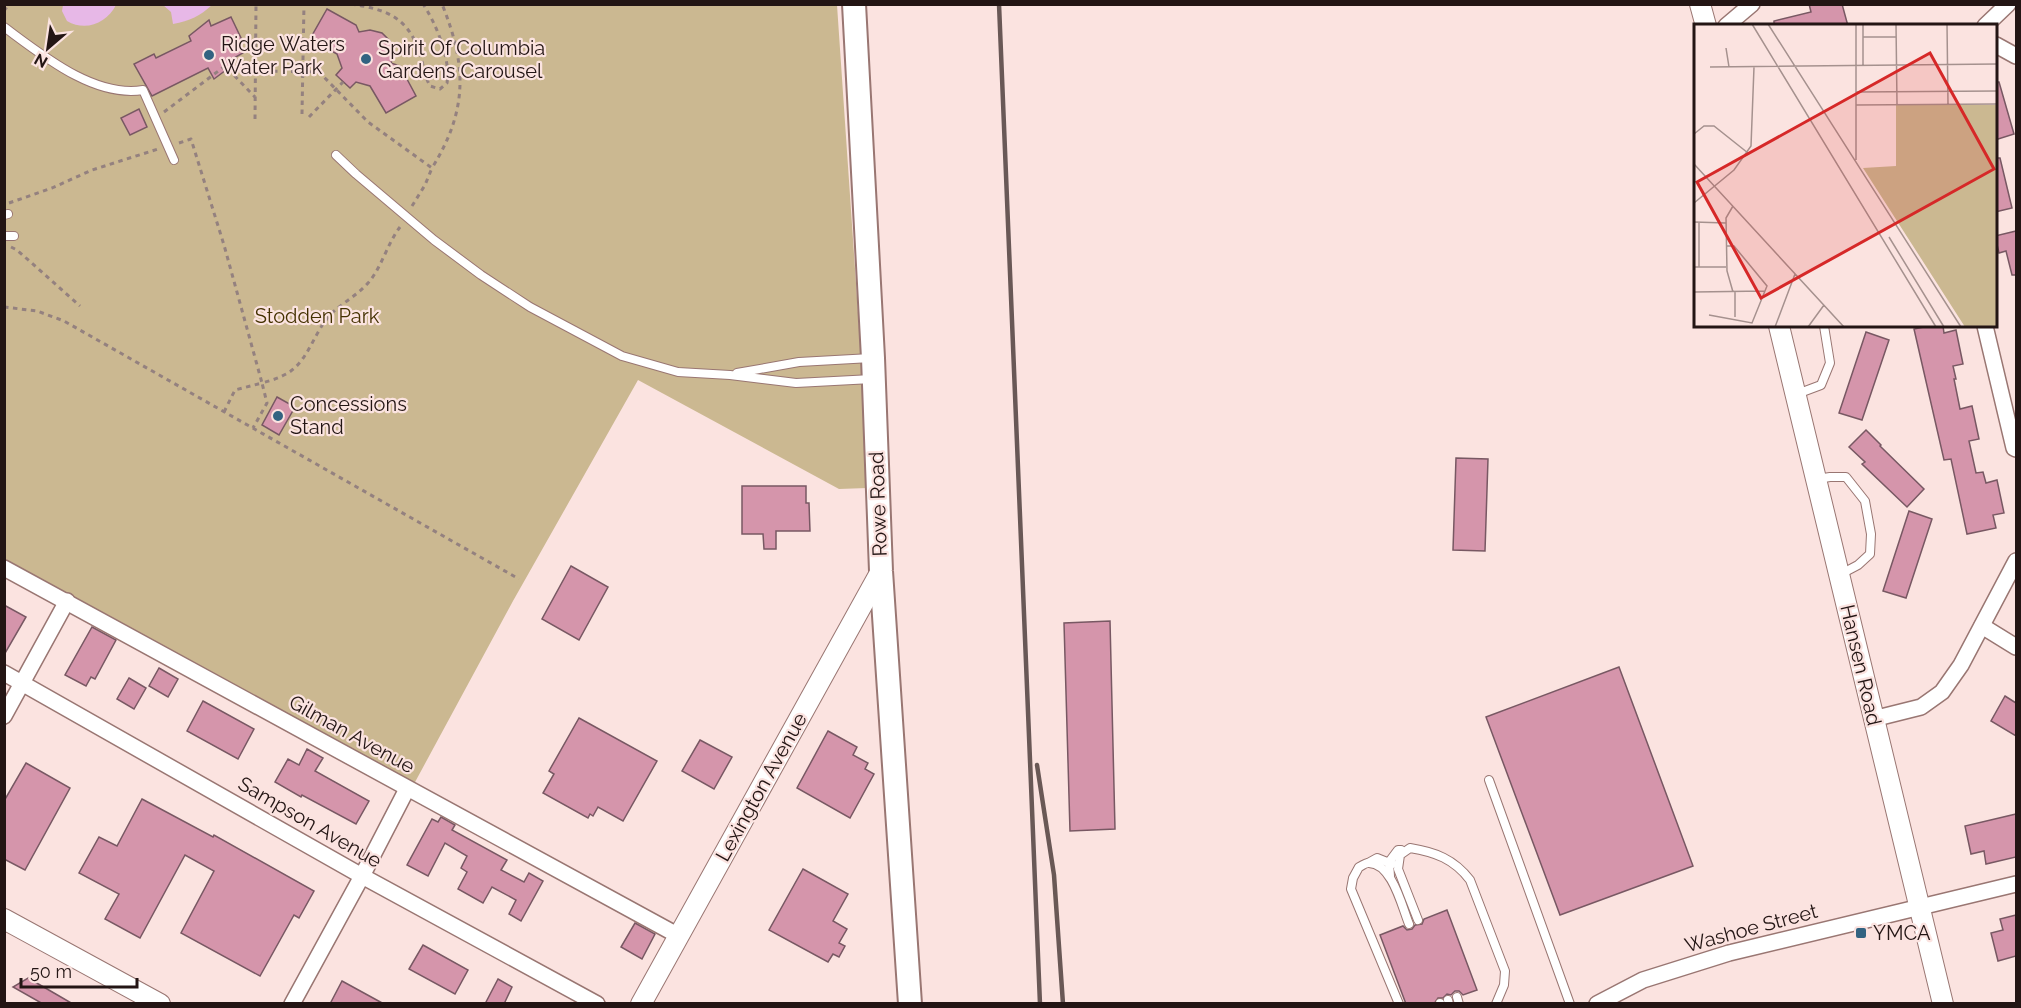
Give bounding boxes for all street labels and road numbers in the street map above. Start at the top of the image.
street label: Rowe Road [864,451,892,557]
street label: Hansen Road [1835,602,1887,728]
street label: Gilman Avenue [285,690,419,778]
street label: Lexington Avenue [710,708,812,865]
street label: Sampson Avenue [234,771,386,873]
street label: Washoe Street [1682,899,1820,957]

